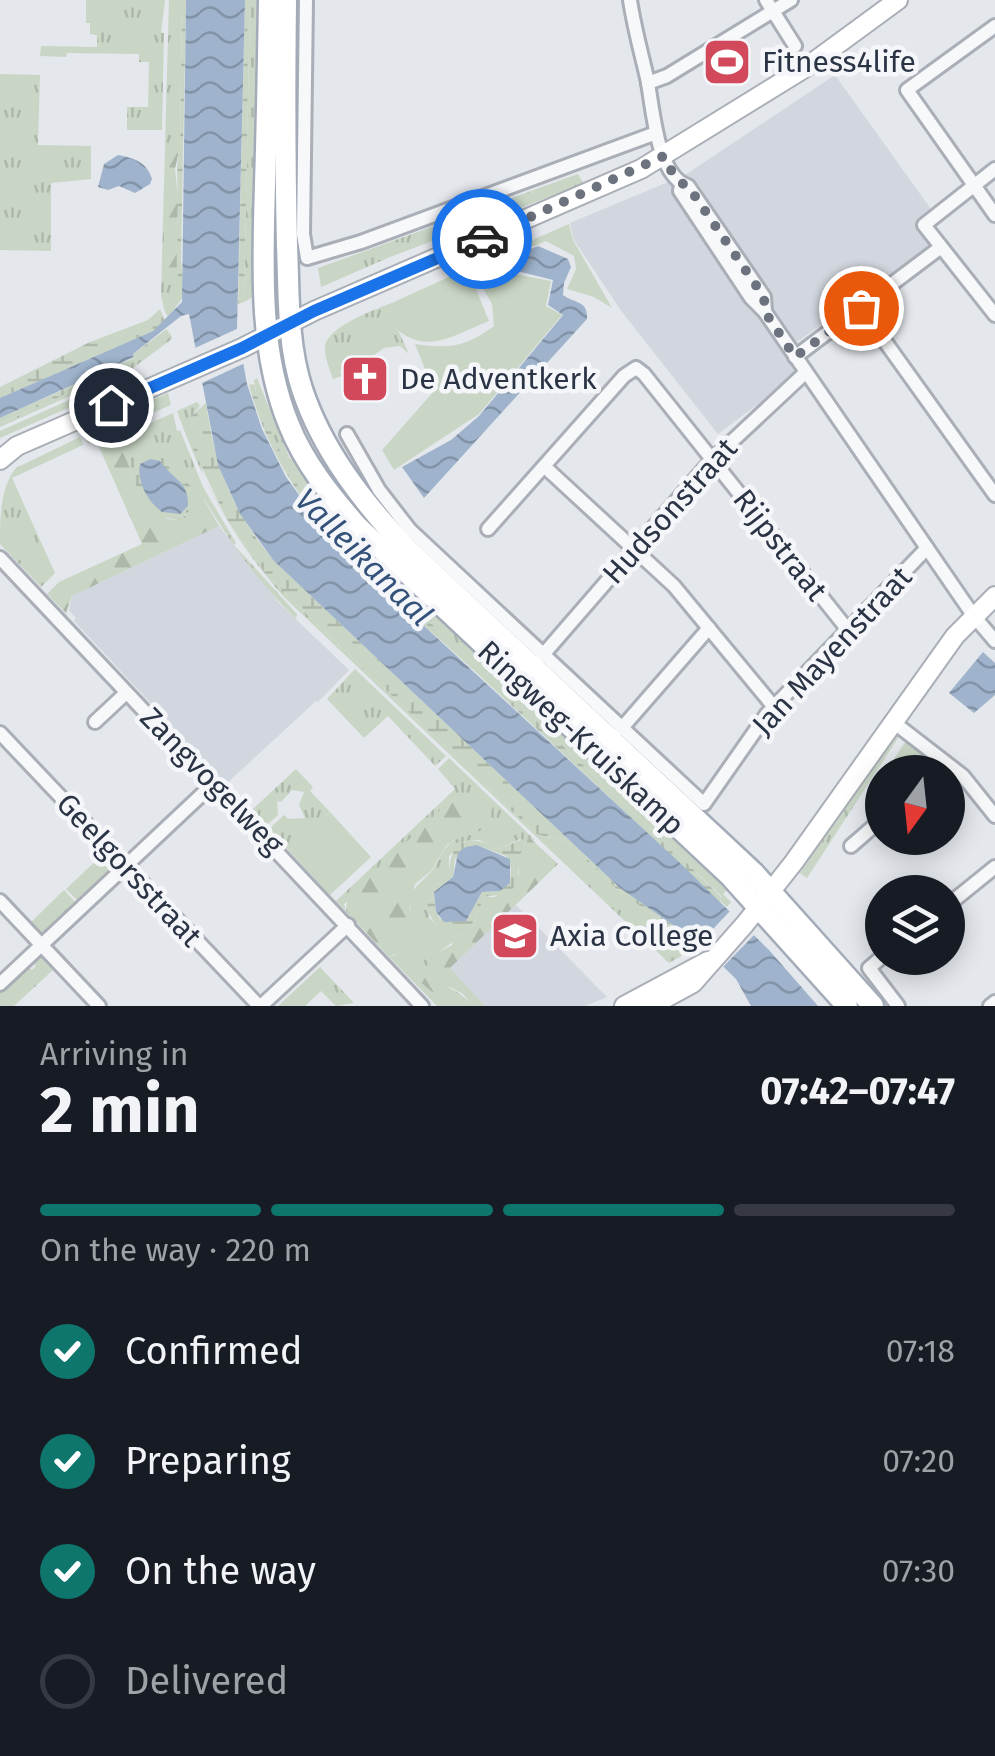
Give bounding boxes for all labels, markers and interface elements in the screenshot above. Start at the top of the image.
sports icon: Fitness4life [701,36,753,88]
place label: Fitness4life [762,44,916,80]
courier [432,189,532,289]
icon: car [455,212,510,267]
pin [819,266,904,351]
icon: bag [834,281,889,336]
church icon: De Adventkerk [339,353,391,405]
place label: De Adventkerk [400,361,597,397]
pin [69,363,154,448]
icon: home [84,378,139,433]
street label: Hudsonstraat [595,431,745,591]
water label: Valleikanaal [287,480,441,634]
street label: Rijpstraat [725,482,835,608]
street label: Jan Mayenstraat [745,559,919,743]
street label: Ringweg-Kruiskamp [470,633,692,843]
street label: Zangvogelweg [133,700,291,862]
north arrow [865,755,965,855]
map controls [865,755,965,975]
street label: Geelgorsstraat [49,786,209,954]
button: layers [865,875,965,975]
school or university icon: Axia College [489,910,541,962]
place label: Axia College [550,918,713,954]
text: Arriving in [40,1035,188,1073]
text: 07:42–07:47 [760,1068,955,1114]
text: 2 min [40,1071,200,1149]
text: On the way · 220 m [40,1231,311,1269]
icon: check [40,1324,95,1379]
text: Confirmed [125,1328,303,1374]
text: 07:18 [886,1332,955,1370]
icon: check [40,1434,95,1489]
text: Preparing [125,1438,291,1484]
text: 07:20 [882,1442,955,1480]
icon: check [40,1544,95,1599]
text: On the way [125,1548,316,1594]
text: 07:30 [882,1552,955,1590]
text: Delivered [125,1658,288,1704]

